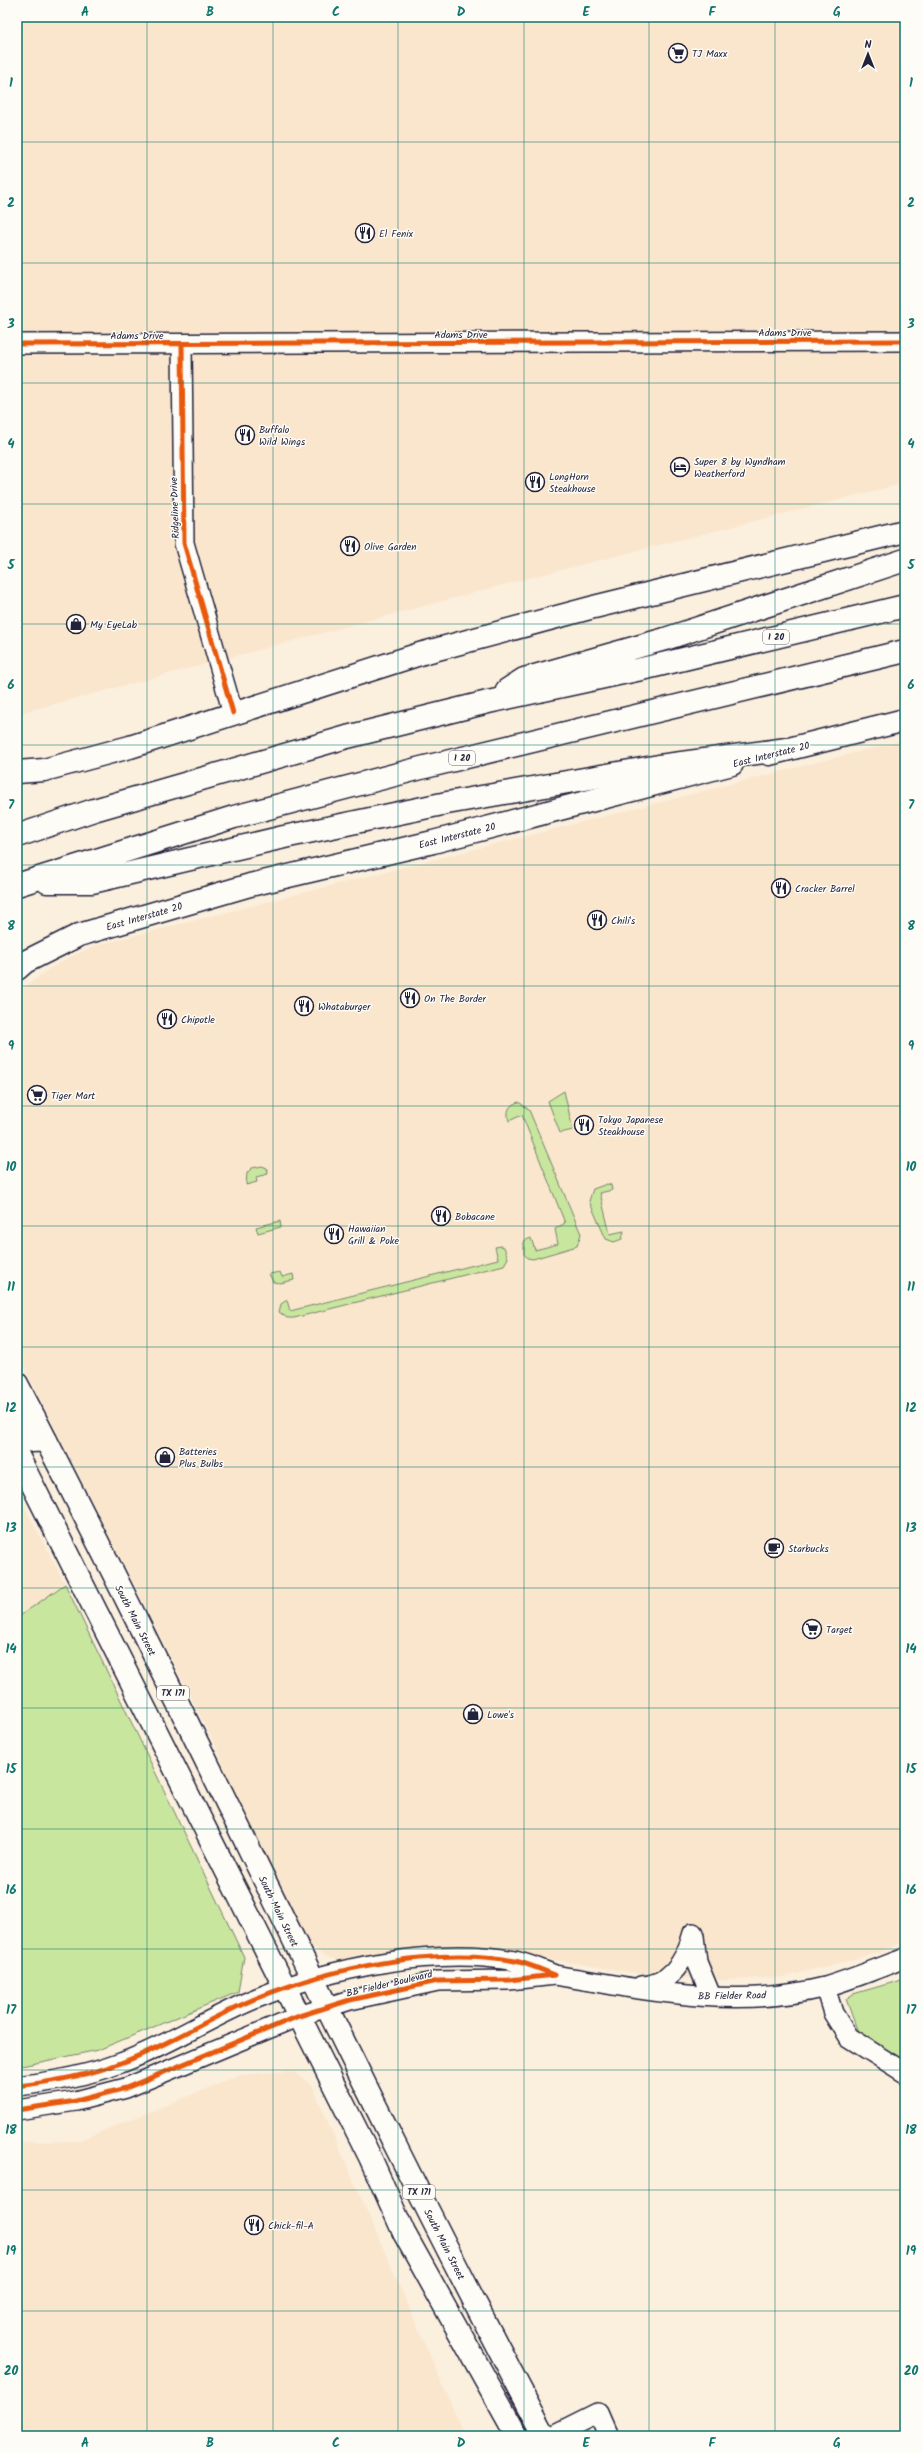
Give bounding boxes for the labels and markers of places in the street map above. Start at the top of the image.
supermarket icon: TJ Maxx [667,42,689,64]
place label: TJ Maxx [692,46,728,62]
restaurant icon: El Fenix [354,222,376,244]
place label: El Fenix [379,226,414,242]
place label: Buffalo Wild Wings [259,422,306,450]
restaurant icon: Buffalo Wild Wings [234,424,256,446]
place label: Super 8 by Wyndham Weatherford [694,454,786,482]
hotel icon: Super 8 by Wyndham Weatherford [669,456,691,478]
place label: LongHorn Steakhouse [549,469,596,497]
restaurant icon: LongHorn Steakhouse [524,471,546,493]
restaurant icon: Olive Garden [339,535,361,557]
place label: Olive Garden [364,539,417,555]
shop icon: My EyeLab [65,613,87,635]
place label: My EyeLab [90,617,138,633]
restaurant icon: Cracker Barrel [770,877,792,899]
place label: Cracker Barrel [795,881,855,897]
restaurant icon: Chili's [586,909,608,931]
place label: Chili's [611,913,636,929]
restaurant icon: On The Border [399,987,421,1009]
place label: On The Border [424,991,486,1007]
restaurant icon: Whataburger [293,995,315,1017]
place label: Whataburger [318,999,371,1015]
restaurant icon: Chipotle [156,1008,178,1030]
place label: Chipotle [181,1012,215,1028]
supermarket icon: Tiger Mart [26,1084,48,1106]
place label: Tiger Mart [51,1088,95,1104]
place label: Tokyo Japanese Steakhouse [598,1112,664,1140]
restaurant icon: Tokyo Japanese Steakhouse [573,1114,595,1136]
restaurant icon: Bobacane [430,1205,452,1227]
place label: Bobacane [455,1209,495,1225]
place label: Hawaiian Grill & Poke [348,1221,399,1249]
restaurant icon: Hawaiian Grill & Poke [323,1223,345,1245]
place label: Batteries Plus Bulbs [179,1444,224,1472]
shop icon: Batteries Plus Bulbs [154,1446,176,1468]
cafe icon: Starbucks [763,1537,785,1559]
place label: Starbucks [788,1541,829,1557]
supermarket icon: Target [801,1618,823,1640]
place label: Target [826,1622,853,1638]
shop icon: Lowe's [462,1703,484,1725]
place label: Lowe's [487,1707,515,1723]
restaurant icon: Chick-fil-A [243,2214,265,2236]
place label: Chick-fil-A [268,2218,314,2234]

